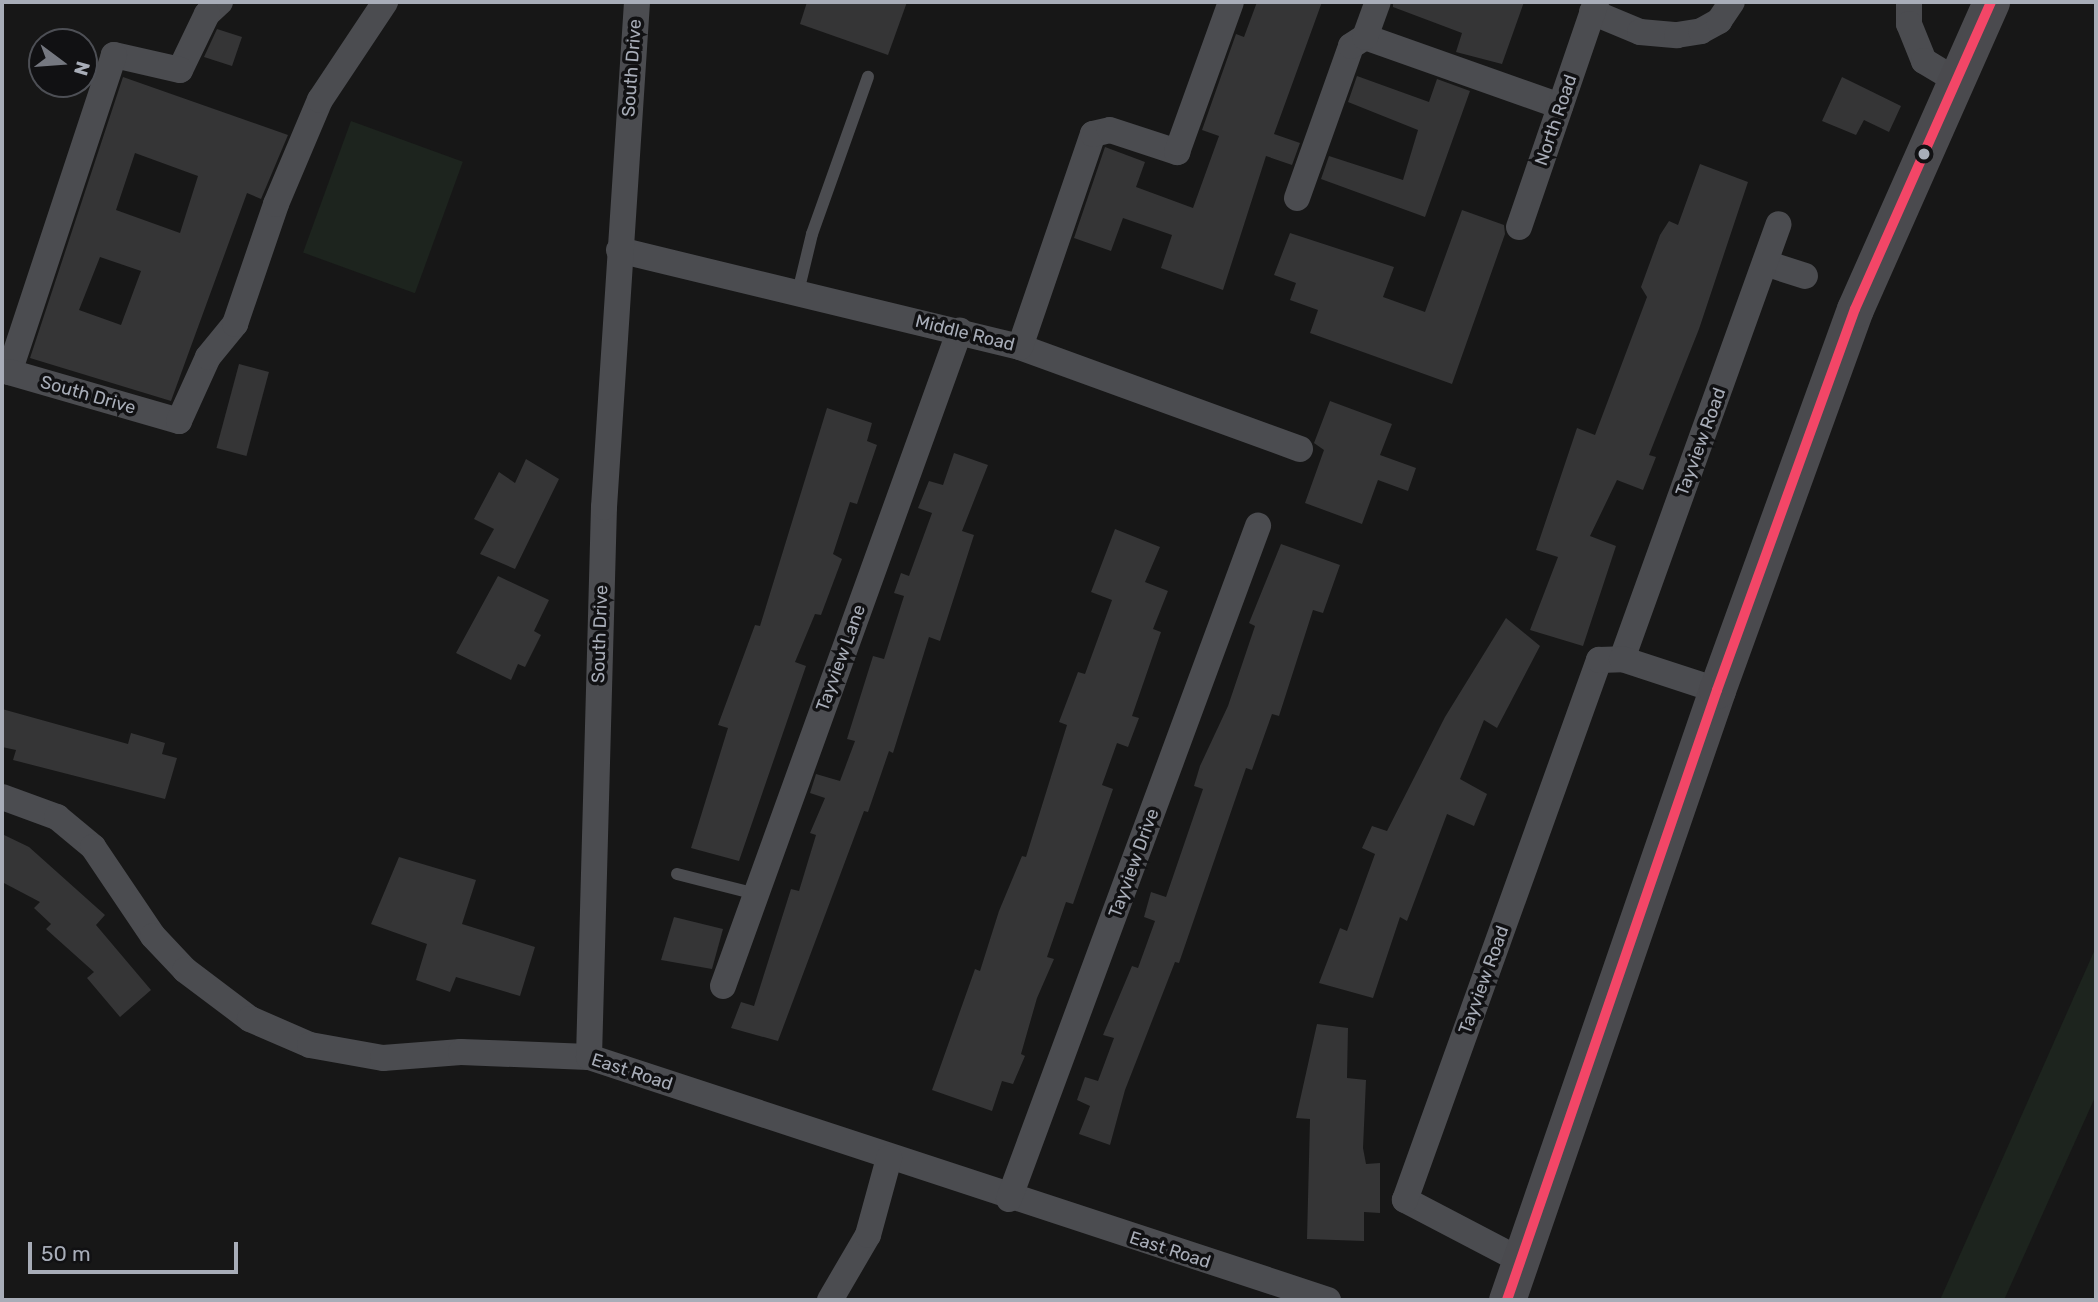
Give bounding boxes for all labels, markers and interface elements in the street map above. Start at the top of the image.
street label: South Drive [618,18,646,118]
north arrow [28,28,98,98]
text: N [69,59,95,78]
street label: North Road [1530,72,1582,168]
unlabelled marker [1917,147,1931,161]
street label: Middle Road [913,310,1017,356]
street label: South Drive [38,371,138,419]
street label: Tayview Road [1671,385,1731,499]
street label: South Drive [587,585,613,683]
street label: Tayview Lane [812,601,870,715]
street label: Tayview Drive [1104,805,1164,921]
street label: Tayview Road [1454,923,1514,1037]
street label: East Road [589,1049,675,1095]
street label: East Road [1127,1227,1213,1273]
scale bar [32,1228,242,1272]
text: 50 m [41,1241,91,1266]

